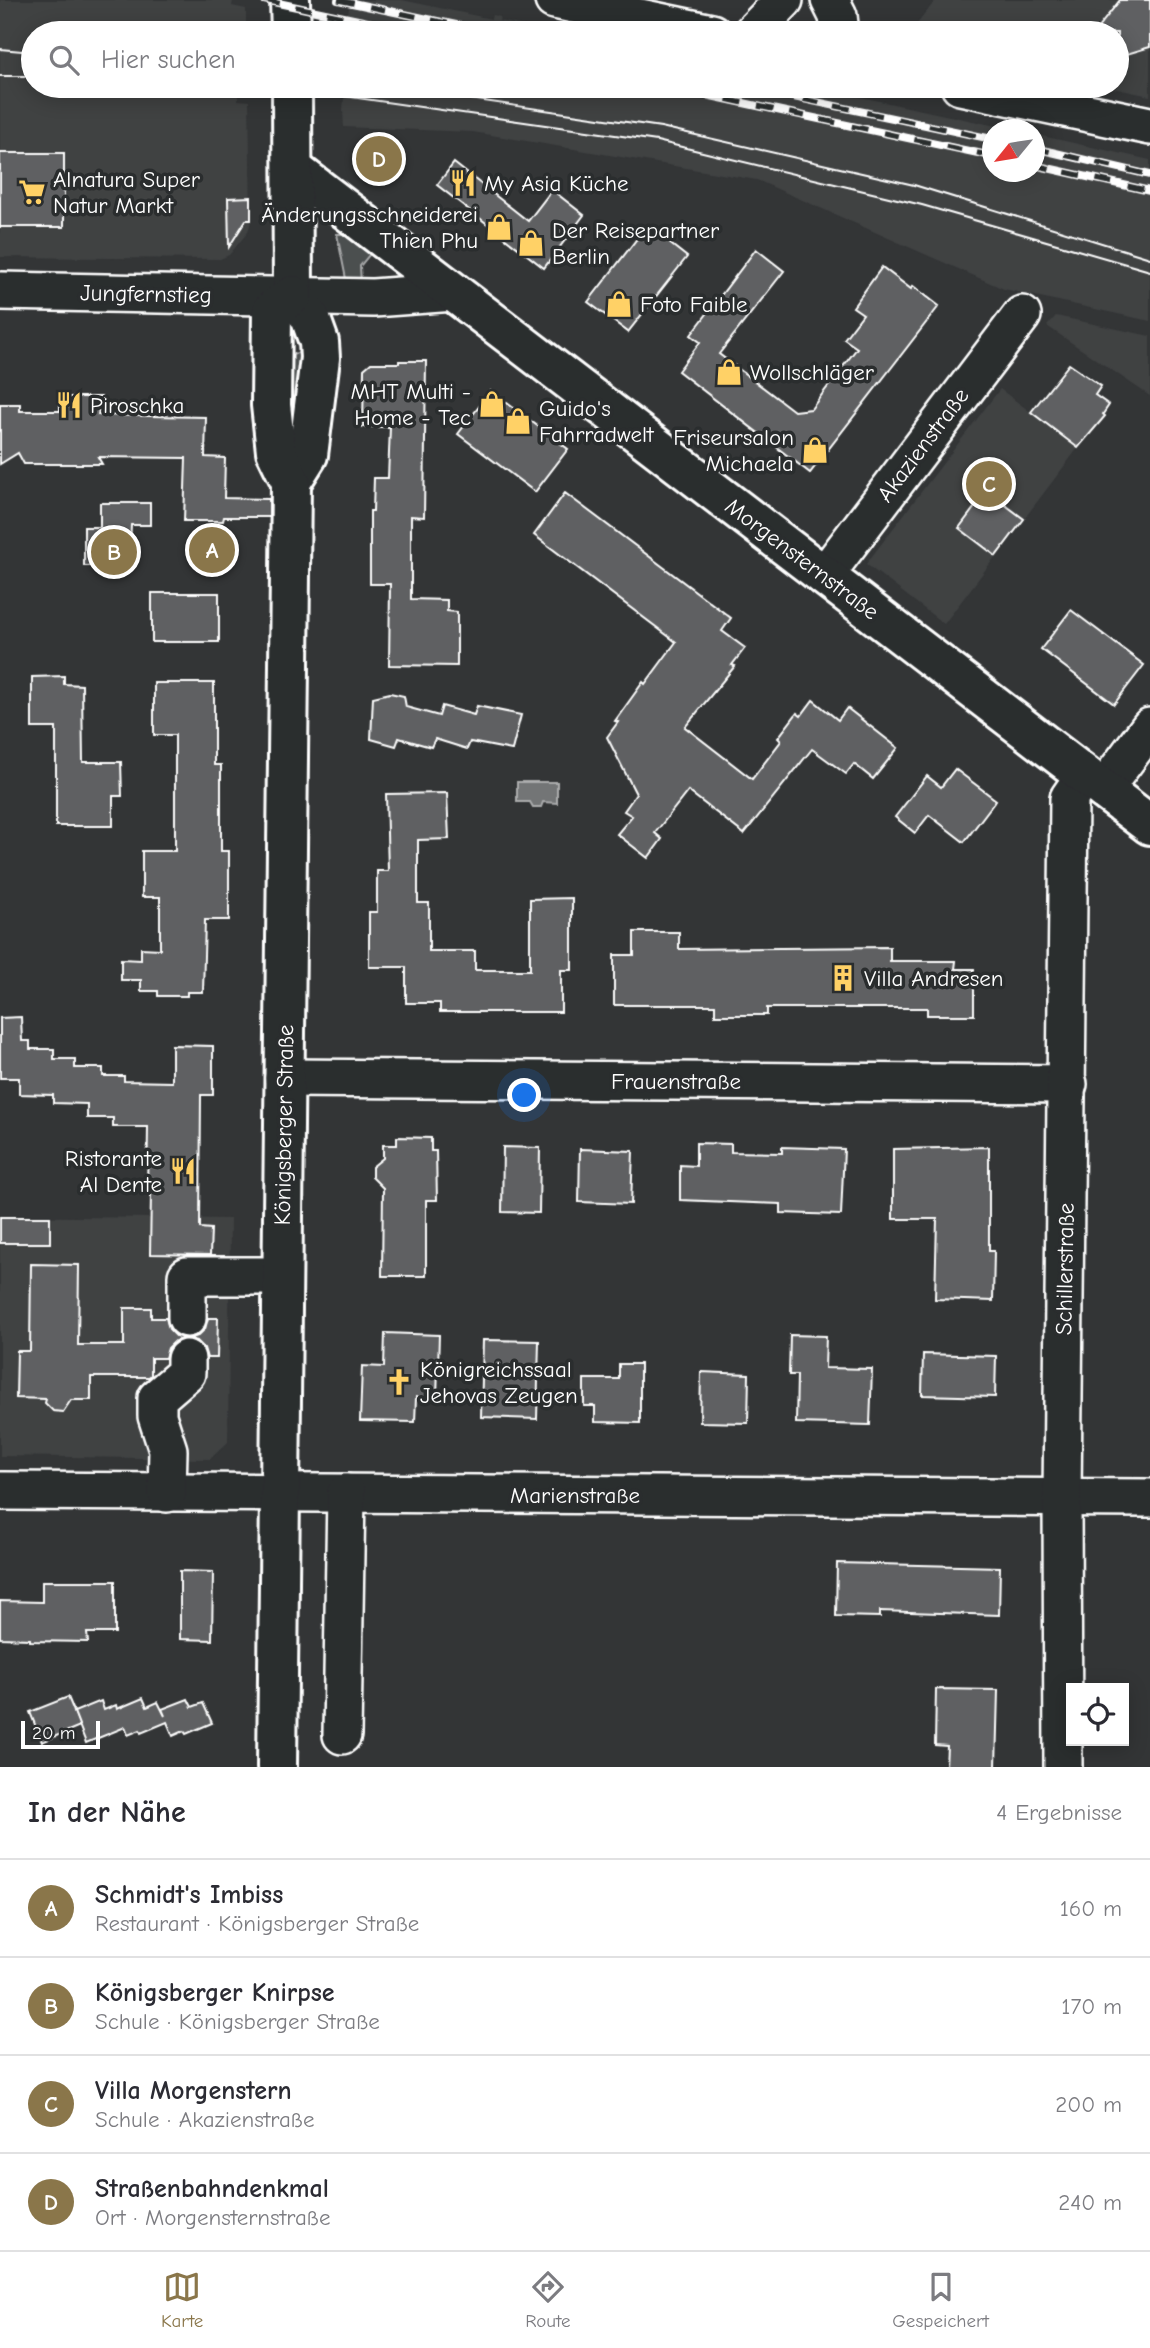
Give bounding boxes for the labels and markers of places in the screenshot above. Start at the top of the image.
pin: D [356,133,402,185]
place label: Alnatura Super Natur Markt [53,166,201,219]
restaurant icon: My Asia Küche [448,168,478,198]
place label: My Asia Küche [484,170,629,197]
supermarket icon: Alnatura Super Natur Markt [17,177,47,207]
place label: Änderungsschneiderei Thien Phu [261,201,478,254]
shop icon: Änderungsschneiderei Thien Phu [484,212,514,242]
place label: Der Reisepartner Berlin [552,217,720,270]
shop icon: Der Reisepartner Berlin [516,228,546,258]
shop icon: Foto Faible [604,289,634,319]
place label: Foto Faible [640,291,748,318]
shop icon: Wollschläger [714,357,744,387]
place label: Wollschläger [750,359,875,386]
place label: MHT Multi - Home - Tec [351,378,471,431]
shop icon: MHT Multi - Home - Tec [477,389,507,419]
restaurant icon: Piroschka [54,390,84,420]
place label: Piroschka [90,392,184,419]
place label: Guido's Fahrradwelt [539,395,655,448]
shop icon: Guido's Fahrradwelt [503,406,533,436]
place label: Friseursalon Michaela [673,424,794,477]
shop icon: Friseursalon Michaela [800,435,830,465]
pin: C [966,458,1012,510]
pin: A [189,524,235,576]
pin: B [91,526,137,578]
building icon: Villa Andresen [828,963,858,993]
place label: Villa Andresen [864,965,1003,992]
place label: Ristorante Al Dente [65,1145,162,1198]
restaurant icon: Ristorante Al Dente [168,1156,198,1186]
place label: Königreichssaal Jehovas Zeugen [420,1356,578,1409]
church icon: Königreichssaal Jehovas Zeugen [384,1367,414,1397]

